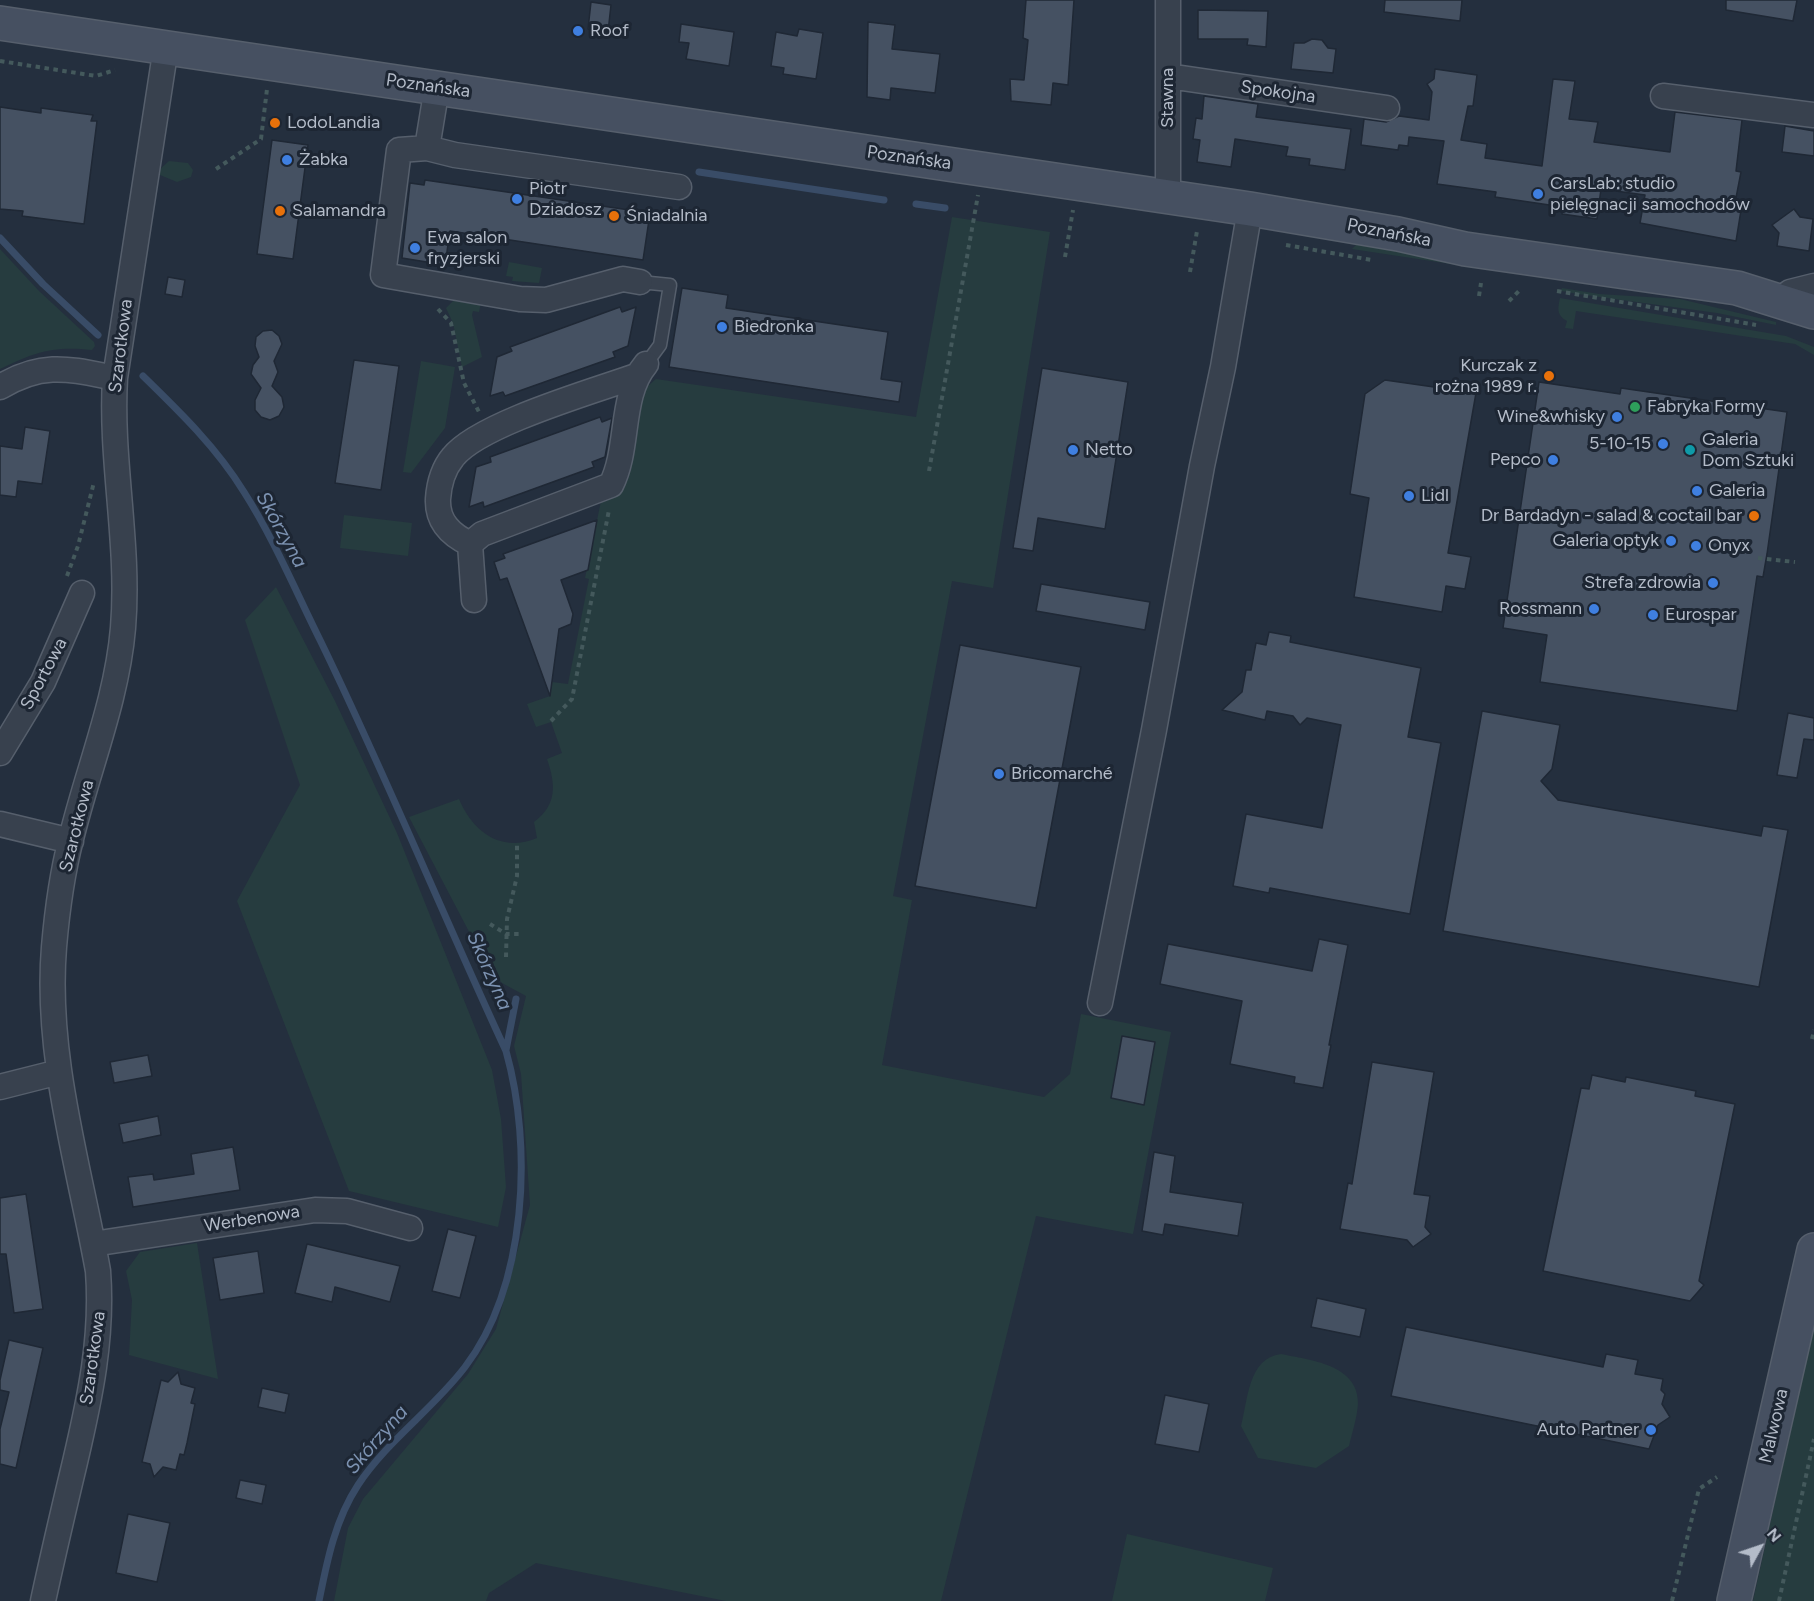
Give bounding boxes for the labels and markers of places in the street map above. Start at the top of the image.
place label: Roof [590,20,629,42]
marker: Roof [571,24,585,38]
place label: LodoLandia [287,112,380,134]
marker: LodoLandia [268,116,282,130]
place label: Żabka [299,149,348,171]
marker: Żabka [280,153,294,167]
place label: CarsLab: studio pielęgnacji samochodów [1550,173,1750,216]
place label: Piotr Dziadosz [529,178,602,220]
marker: CarsLab: studio pielęgnacji samochodów [1531,187,1545,201]
marker: Piotr Dziadosz [510,192,524,206]
place label: Salamandra [292,200,386,222]
marker: Salamandra [273,204,287,218]
place label: Śniadalnia [626,205,708,227]
marker: Śniadalnia [607,209,621,223]
place label: Ewa salon fryzjerski [427,227,507,270]
marker: Ewa salon fryzjerski [408,241,422,255]
place label: Biedronka [734,316,814,338]
marker: Biedronka [715,320,729,334]
place label: Kurczak z rożna 1989 r. [1435,355,1537,398]
marker: Kurczak z rożna 1989 r. [1542,369,1556,383]
place label: Fabryka Formy [1647,396,1765,418]
marker: Fabryka Formy [1628,400,1642,414]
place label: Wine&whisky [1497,406,1605,428]
marker: Wine&whisky [1610,410,1624,424]
place label: Galeria Dom Sztuki [1702,429,1794,472]
place label: 5-10-15 [1589,433,1651,455]
marker: 5-10-15 [1656,437,1670,451]
place label: Netto [1085,439,1133,461]
marker: Netto [1066,443,1080,457]
marker: Galeria Dom Sztuki [1683,443,1697,457]
place label: Pepco [1490,449,1541,471]
marker: Pepco [1546,453,1560,467]
place label: Galeria [1709,480,1765,502]
marker: Galeria [1690,484,1704,498]
place label: Lidl [1421,485,1449,507]
marker: Lidl [1402,489,1416,503]
place label: Dr Bardadyn - salad & coctail bar [1481,505,1742,527]
marker: Dr Bardadyn - salad & coctail bar [1747,509,1761,523]
place label: Galeria optyk [1552,530,1659,552]
marker: Galeria optyk [1664,534,1678,548]
place label: Onyx [1708,535,1750,557]
marker: Onyx [1689,539,1703,553]
place label: Strefa zdrowia [1584,572,1701,594]
marker: Strefa zdrowia [1706,576,1720,590]
place label: Rossmann [1499,598,1582,620]
marker: Rossmann [1587,602,1601,616]
place label: Eurospar [1665,604,1737,626]
marker: Eurospar [1646,608,1660,622]
place label: Bricomarché [1011,763,1113,785]
marker: Bricomarché [992,767,1006,781]
place label: Auto Partner [1537,1419,1639,1441]
marker: Auto Partner [1644,1423,1658,1437]

